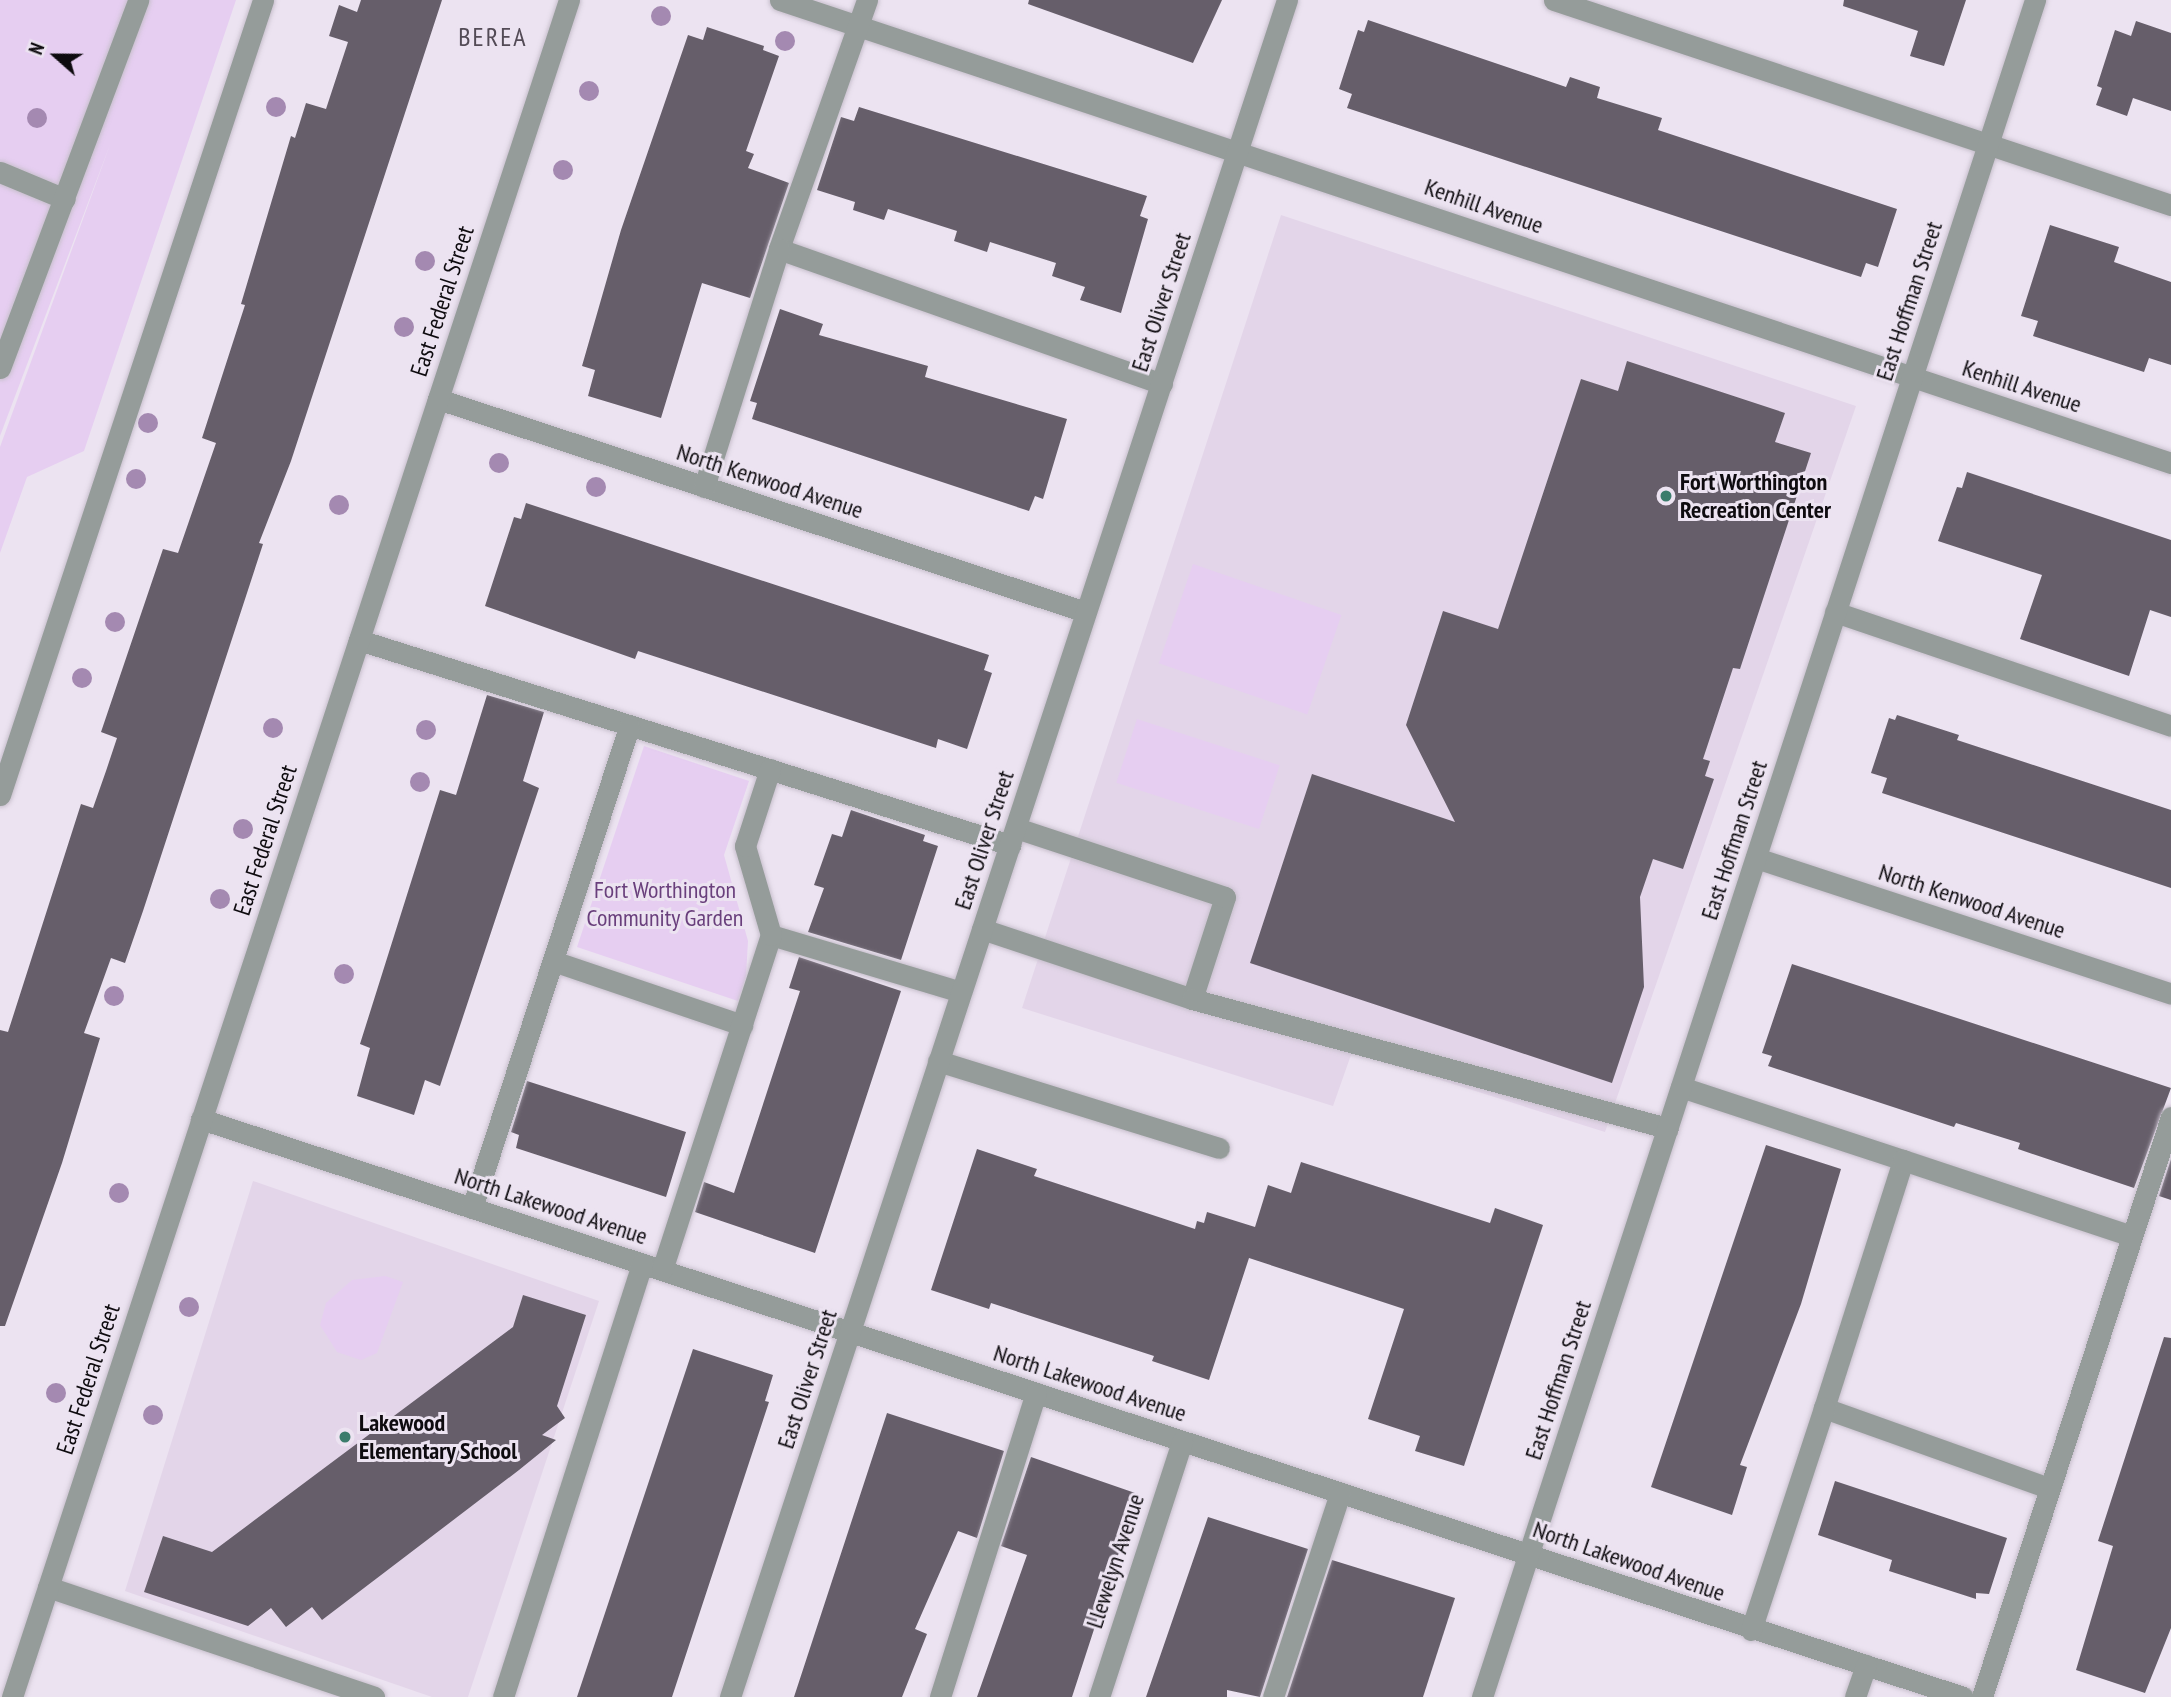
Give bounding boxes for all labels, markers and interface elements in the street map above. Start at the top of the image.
north arrow [21,21,91,91]
district label: BEREA [459,21,527,53]
text: N [23,39,49,58]
street label: Kenhill Avenue [1421,172,1547,240]
street label: East Hoffman Street [1870,218,1948,384]
street label: East Federal Street [404,222,480,380]
street label: East Oliver Street [1125,229,1197,375]
street label: Kenhill Avenue [1959,353,2085,419]
street label: North Kenwood Avenue [673,437,867,525]
place label: Fort Worthington Recreation Center [1680,468,1831,524]
marker: Fort Worthington Recreation Center [1658,488,1674,504]
street label: East Hoffman Street [1695,757,1773,923]
street label: East Federal Street [227,761,303,919]
street label: East Oliver Street [948,767,1020,913]
street label: North Kenwood Avenue [1875,857,2069,945]
park label: Fort Worthington Community Garden [586,876,744,932]
street label: North Lakewood Avenue [451,1161,651,1251]
street label: East Hoffman Street [1519,1297,1597,1463]
street label: East Federal Street [50,1300,126,1458]
street label: East Oliver Street [771,1306,843,1452]
street label: North Lakewood Avenue [990,1338,1190,1428]
place label: Lakewood Elementary School [359,1409,518,1465]
marker: Lakewood Elementary School [337,1429,353,1445]
street label: Llewelyn Avenue [1080,1490,1150,1632]
street label: North Lakewood Avenue [1529,1515,1729,1607]

